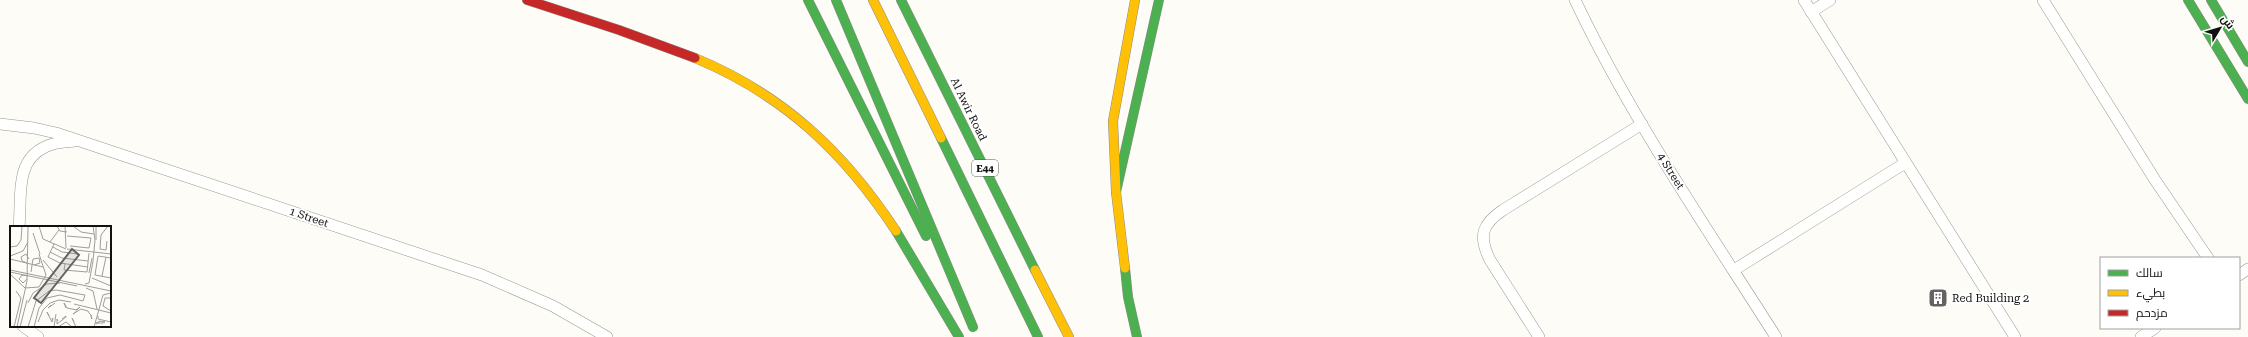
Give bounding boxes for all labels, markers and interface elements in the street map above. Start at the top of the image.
north arrow [2200,8,2240,48]
text: ش [2218,13,2237,32]
street label: Al Awir Road [948,76,989,143]
street label: 4 Street [1654,151,1687,192]
road number: E44 [972,160,998,176]
street label: 1 Street [288,205,330,230]
inset map [10,226,111,327]
legend [2100,257,2240,329]
text: سالك [2136,266,2163,280]
text: بطيء [2136,286,2165,303]
building icon: Red Building 2 [1927,287,1949,309]
place label: Red Building 2 [1952,292,2029,305]
text: مزدحم [2136,306,2168,321]

